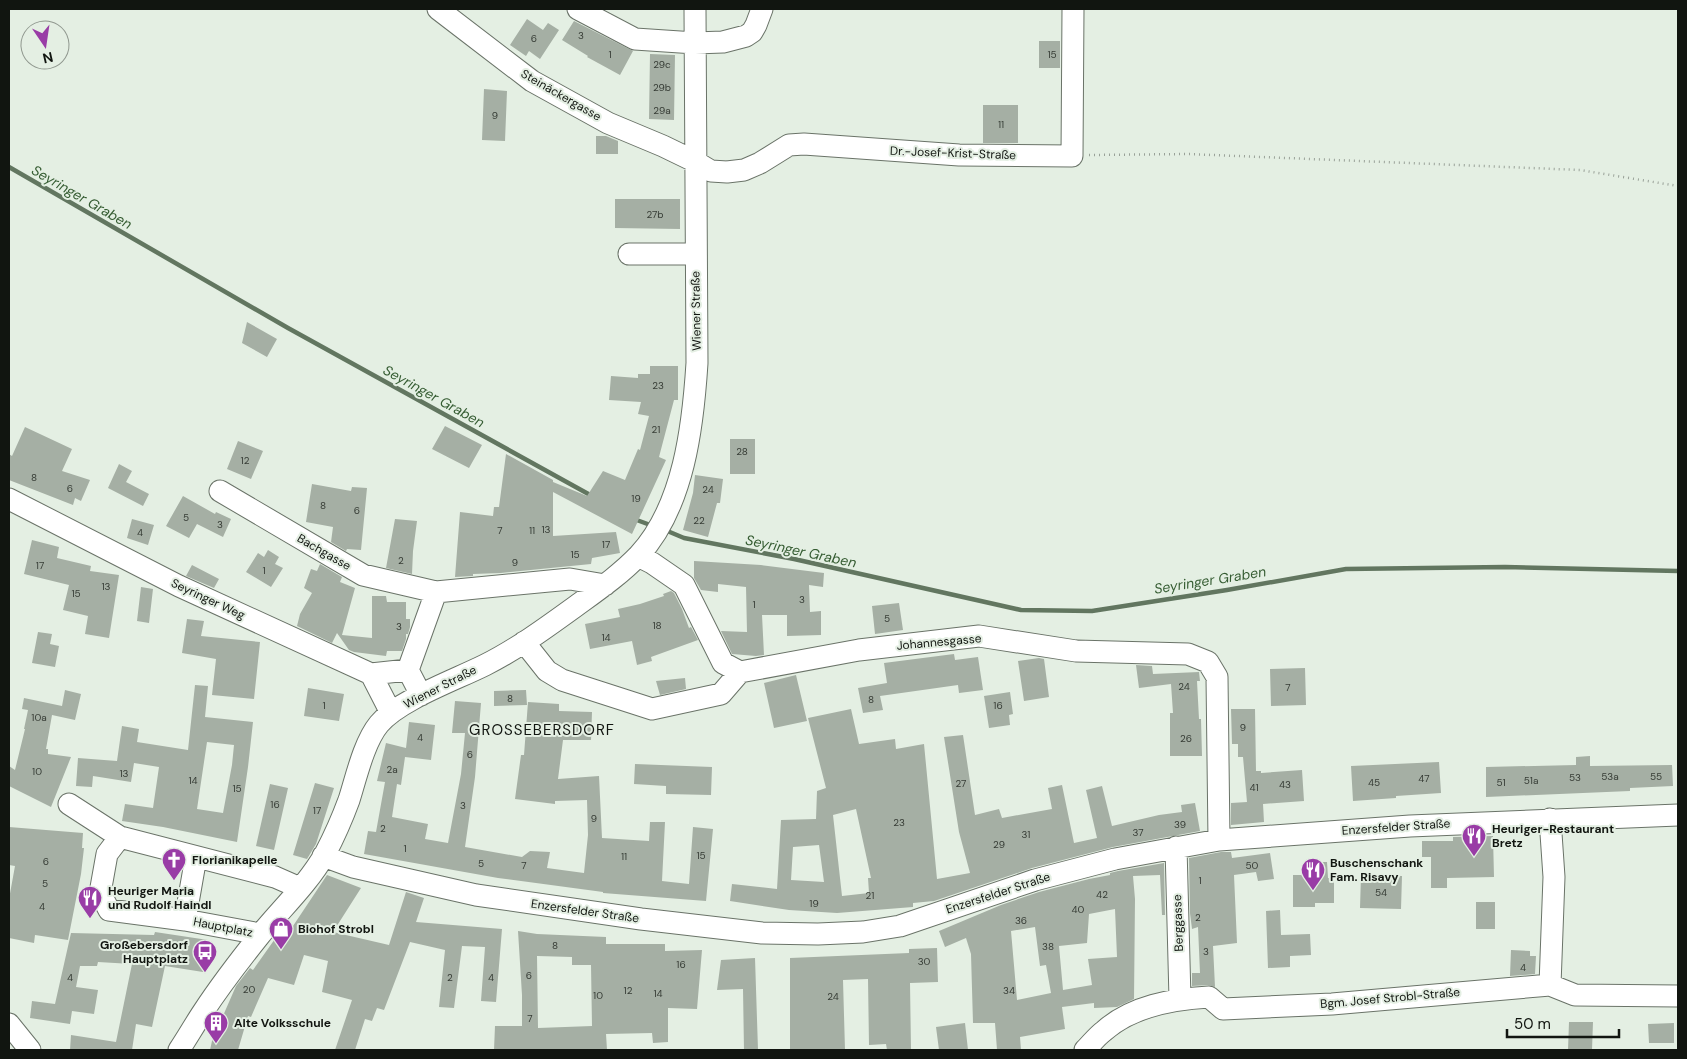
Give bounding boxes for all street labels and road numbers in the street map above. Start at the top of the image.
street label: Steinäckergasse [518,65,604,125]
street label: Dr.-Josef-Krist-Straße [890,143,1016,163]
street label: Wiener Straße [687,271,705,351]
street label: Bachgasse [294,530,354,574]
street label: Seyringer Weg [168,575,248,623]
street label: Johannesgasse [896,630,982,654]
street label: Wiener Straße [401,662,479,712]
street label: Enzersfelder Straße [1341,815,1451,839]
street label: Enzersfelder Straße [944,869,1052,917]
street label: Berggasse [1169,894,1187,952]
street label: Enzersfelder Straße [530,895,640,927]
street label: Hauptplatz [192,913,254,941]
street label: Bgm. Josef Strobl-Straße [1319,984,1461,1012]

